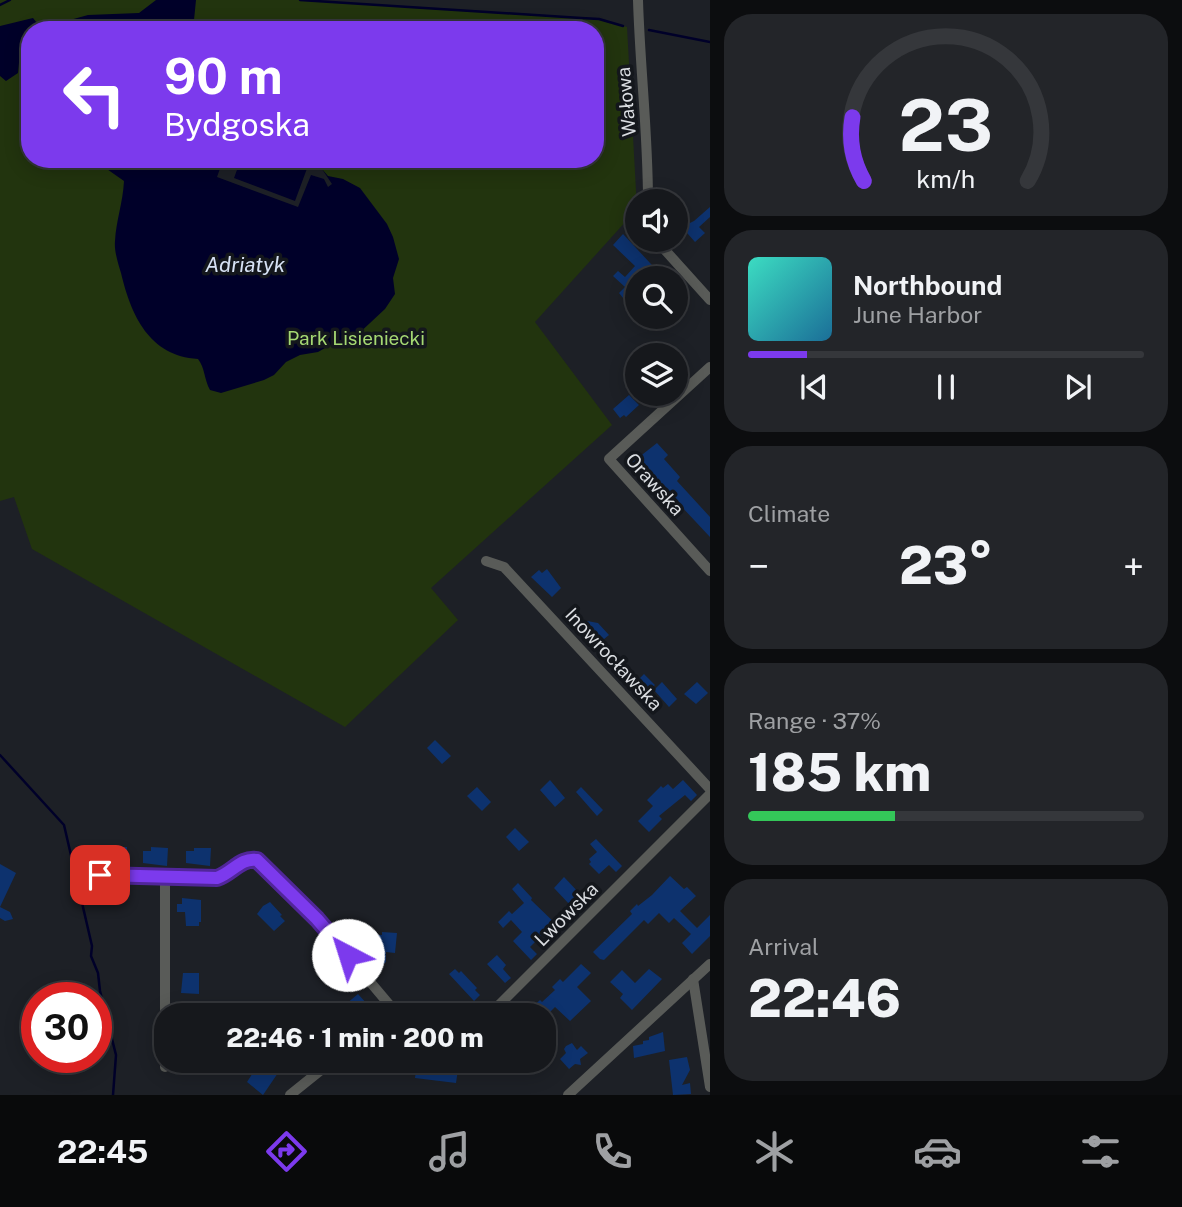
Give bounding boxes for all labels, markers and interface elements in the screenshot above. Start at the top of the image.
text: 90 m [164,47,283,105]
icon: left [49,49,140,140]
street label: Wałowa [612,66,640,138]
text: 23 [899,82,993,167]
text: Bydgoska [164,106,310,143]
text: km/h [917,164,975,194]
map controls [625,189,688,406]
button: sound [625,189,688,252]
water label: Adriatyk [205,252,286,277]
button: search [625,266,688,329]
text: Northbound [853,270,1002,301]
text: June Harbor [853,301,982,328]
park label: Park Lisieniecki [287,327,425,349]
button: layers [625,343,688,406]
icon: previous [795,368,833,406]
icon: pause [927,368,965,406]
icon: next [1059,368,1097,406]
street label: Orawska [621,448,689,520]
text: Climate [748,500,830,527]
text: 23° [899,535,993,596]
text: − [748,544,769,589]
text: + [1123,544,1144,589]
street label: Inowrocławska [561,603,667,715]
text: Range · 37% [748,707,881,734]
text: 185 km [748,742,931,803]
pin [70,845,130,905]
icon: arrive [81,856,119,894]
street label: Lwowska [530,878,602,950]
position arrow [311,918,385,992]
text: Arrival [748,933,819,960]
text: 22:46 [748,968,901,1029]
speed limit sign: 30 [21,982,112,1073]
text: 22:46 · 1 min · 200 m [226,1022,484,1053]
icon: directions [262,1127,311,1176]
icon: music [425,1127,474,1176]
icon: phone [588,1127,637,1176]
icon: climate [750,1127,799,1176]
icon: car [913,1127,962,1176]
icon: filters [1076,1127,1125,1176]
text: 22:45 [57,1133,148,1170]

